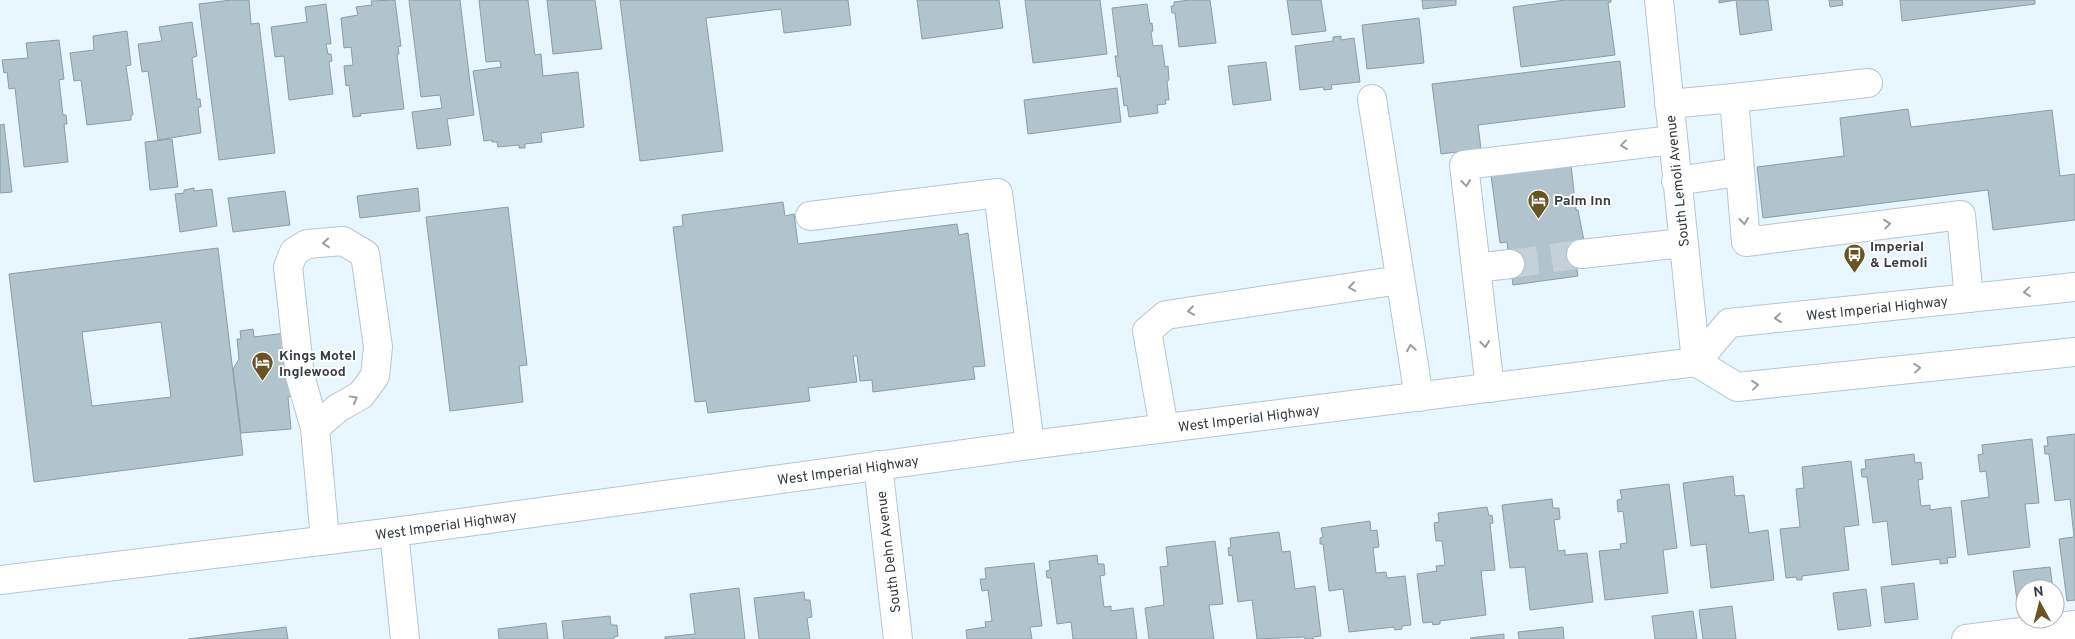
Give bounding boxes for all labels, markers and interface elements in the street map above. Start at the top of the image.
street label: South Lemoli Avenue [1663,114,1694,247]
one-way arrow [1619,139,1627,150]
one-way arrow [1460,179,1471,187]
hotel icon: Palm Inn [1526,188,1550,219]
place label: Palm Inn [1554,193,1611,210]
one-way arrow [1738,217,1749,225]
one-way arrow [1883,219,1891,230]
one-way arrow [322,237,330,248]
place label: Imperial & Lemoli [1870,239,1928,272]
bus stop icon: Imperial & Lemoli [1842,242,1866,273]
one-way arrow [1348,281,1356,292]
one-way arrow [2022,286,2030,297]
street label: West Imperial Highway [1805,294,1949,325]
one-way arrow [1187,305,1195,316]
one-way arrow [1774,312,1782,323]
one-way arrow [1479,341,1490,349]
one-way arrow [1406,344,1416,353]
place label: Kings Motel Inglewood [279,348,356,381]
hotel icon: Kings Motel Inglewood [251,351,275,382]
one-way arrow [1913,363,1921,374]
one-way arrow [1751,380,1759,391]
one-way arrow [348,395,357,405]
street label: West Imperial Highway [1177,402,1321,437]
street label: West Imperial Highway [776,453,920,490]
street label: South Dehn Avenue [874,490,905,614]
street label: West Imperial Highway [374,508,518,545]
north arrow [2015,579,2065,629]
text: N [2033,584,2045,602]

